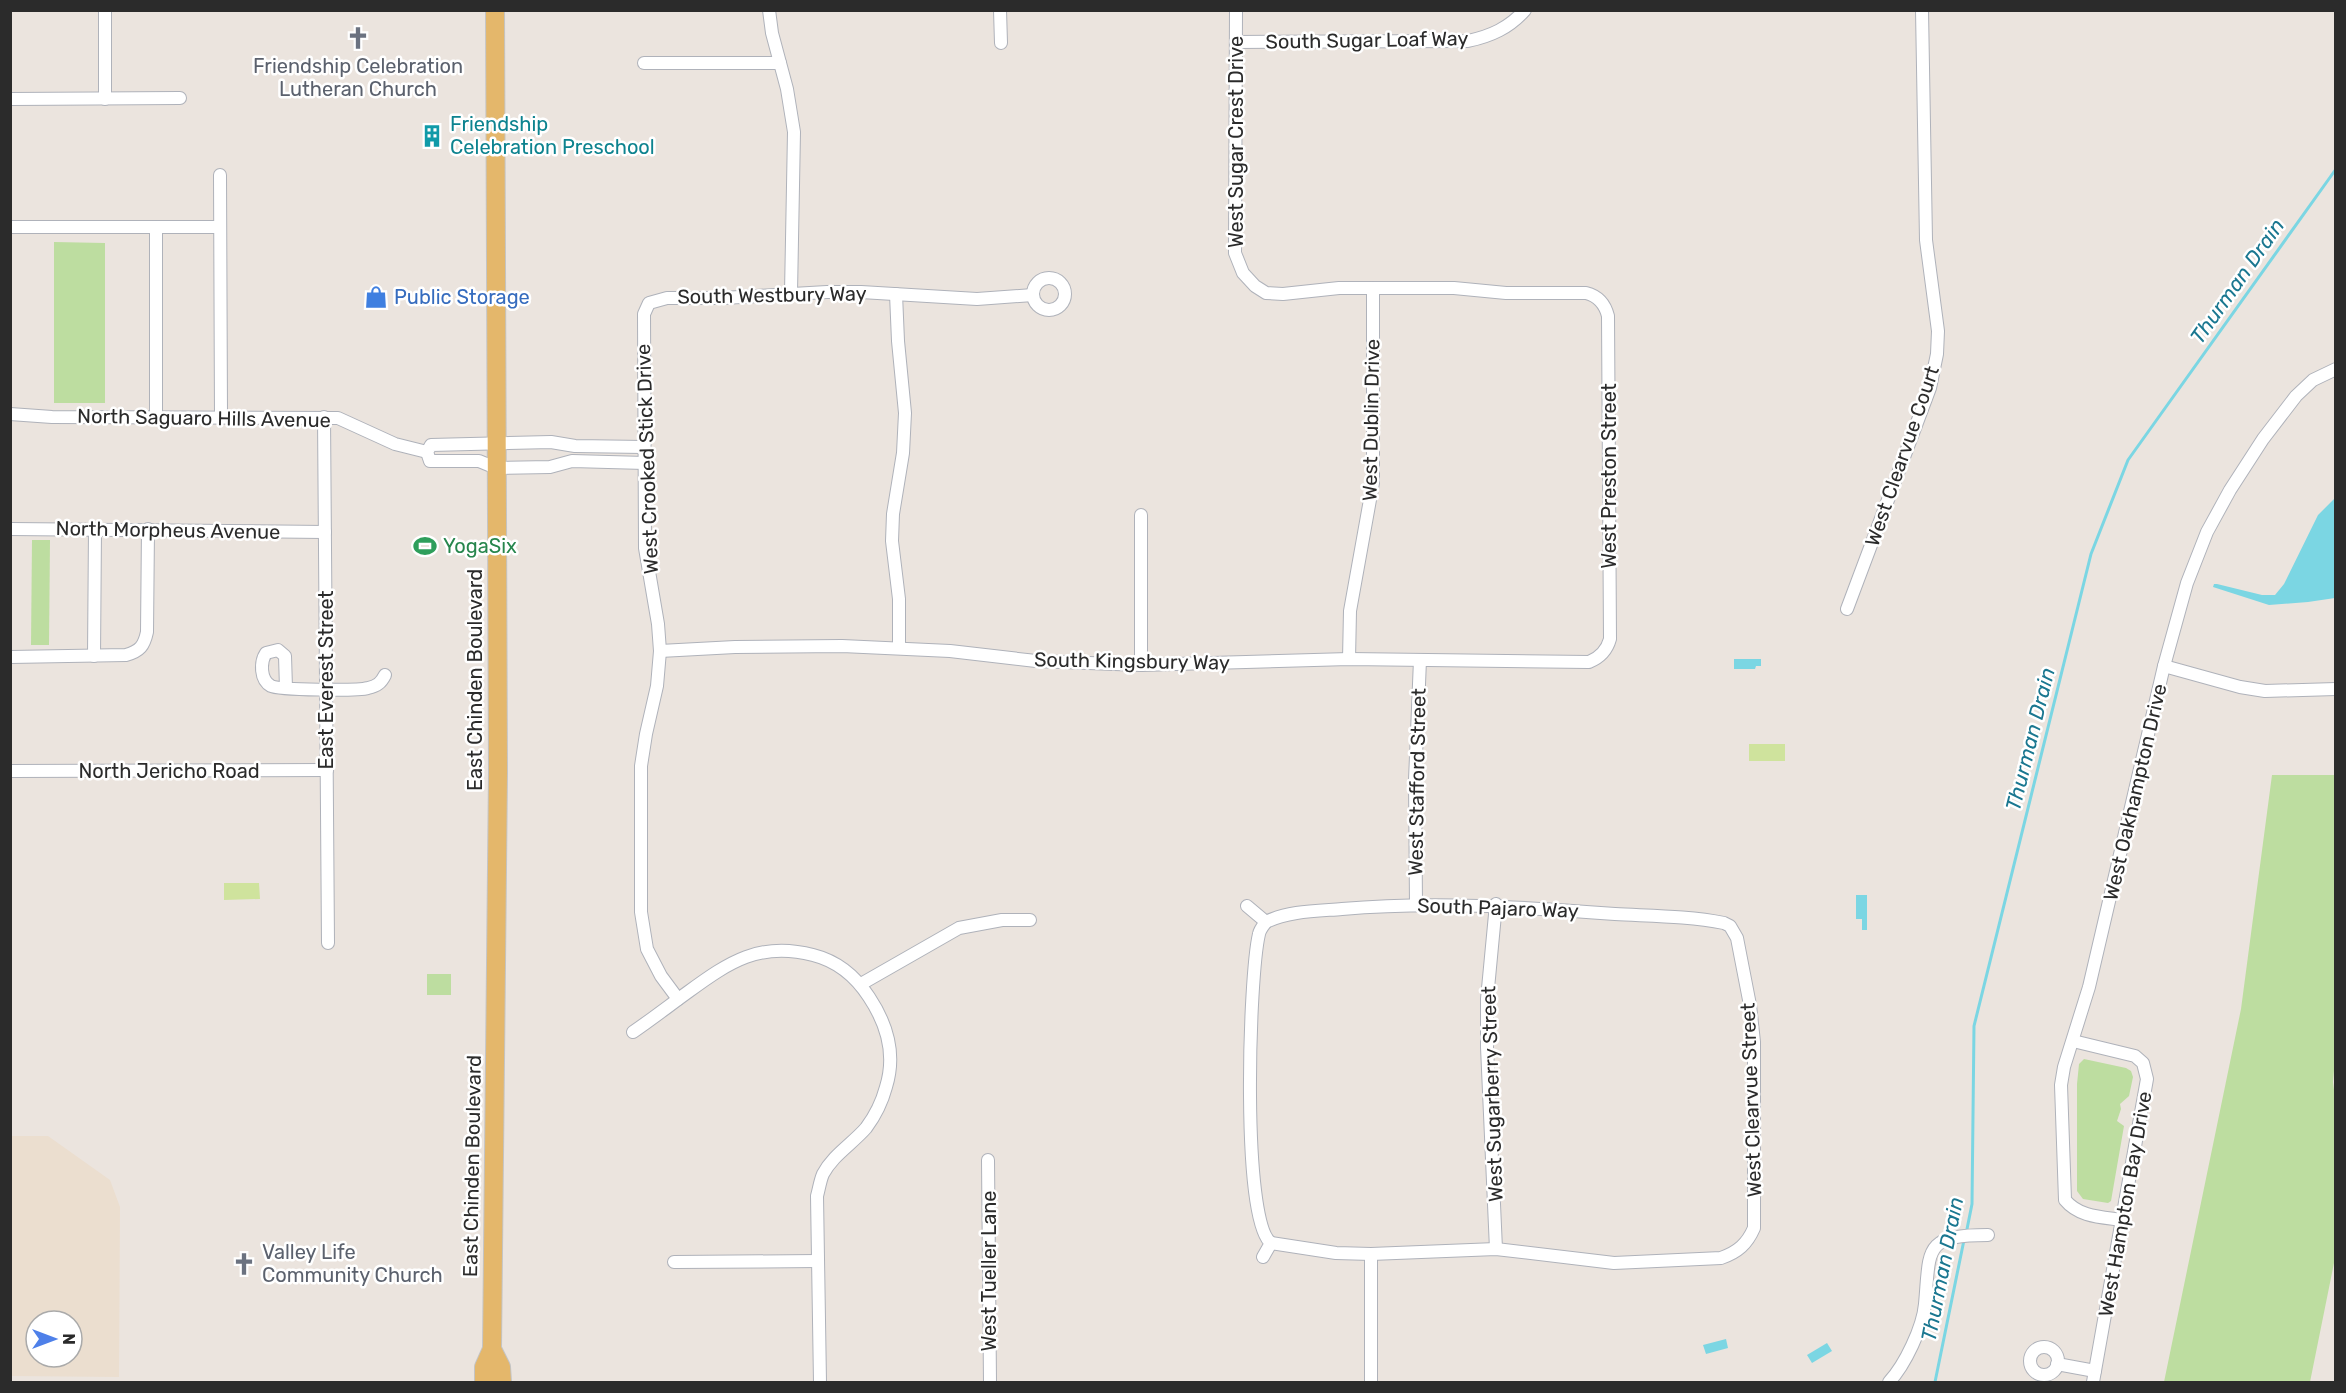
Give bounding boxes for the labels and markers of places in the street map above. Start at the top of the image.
church icon: Friendship Celebration Lutheran Church [345,25,371,51]
place label: Friendship Celebration Lutheran Church [253,54,463,101]
place label: Friendship Celebration Preschool [450,112,655,159]
building icon: Friendship Celebration Preschool [419,123,445,149]
shop icon: Public Storage [363,284,389,310]
place label: Public Storage [394,285,530,309]
sports icon: YogaSix [412,533,438,559]
place label: YogaSix [443,534,517,558]
place label: Valley Life Community Church [262,1240,443,1287]
church icon: Valley Life Community Church [231,1251,257,1277]

